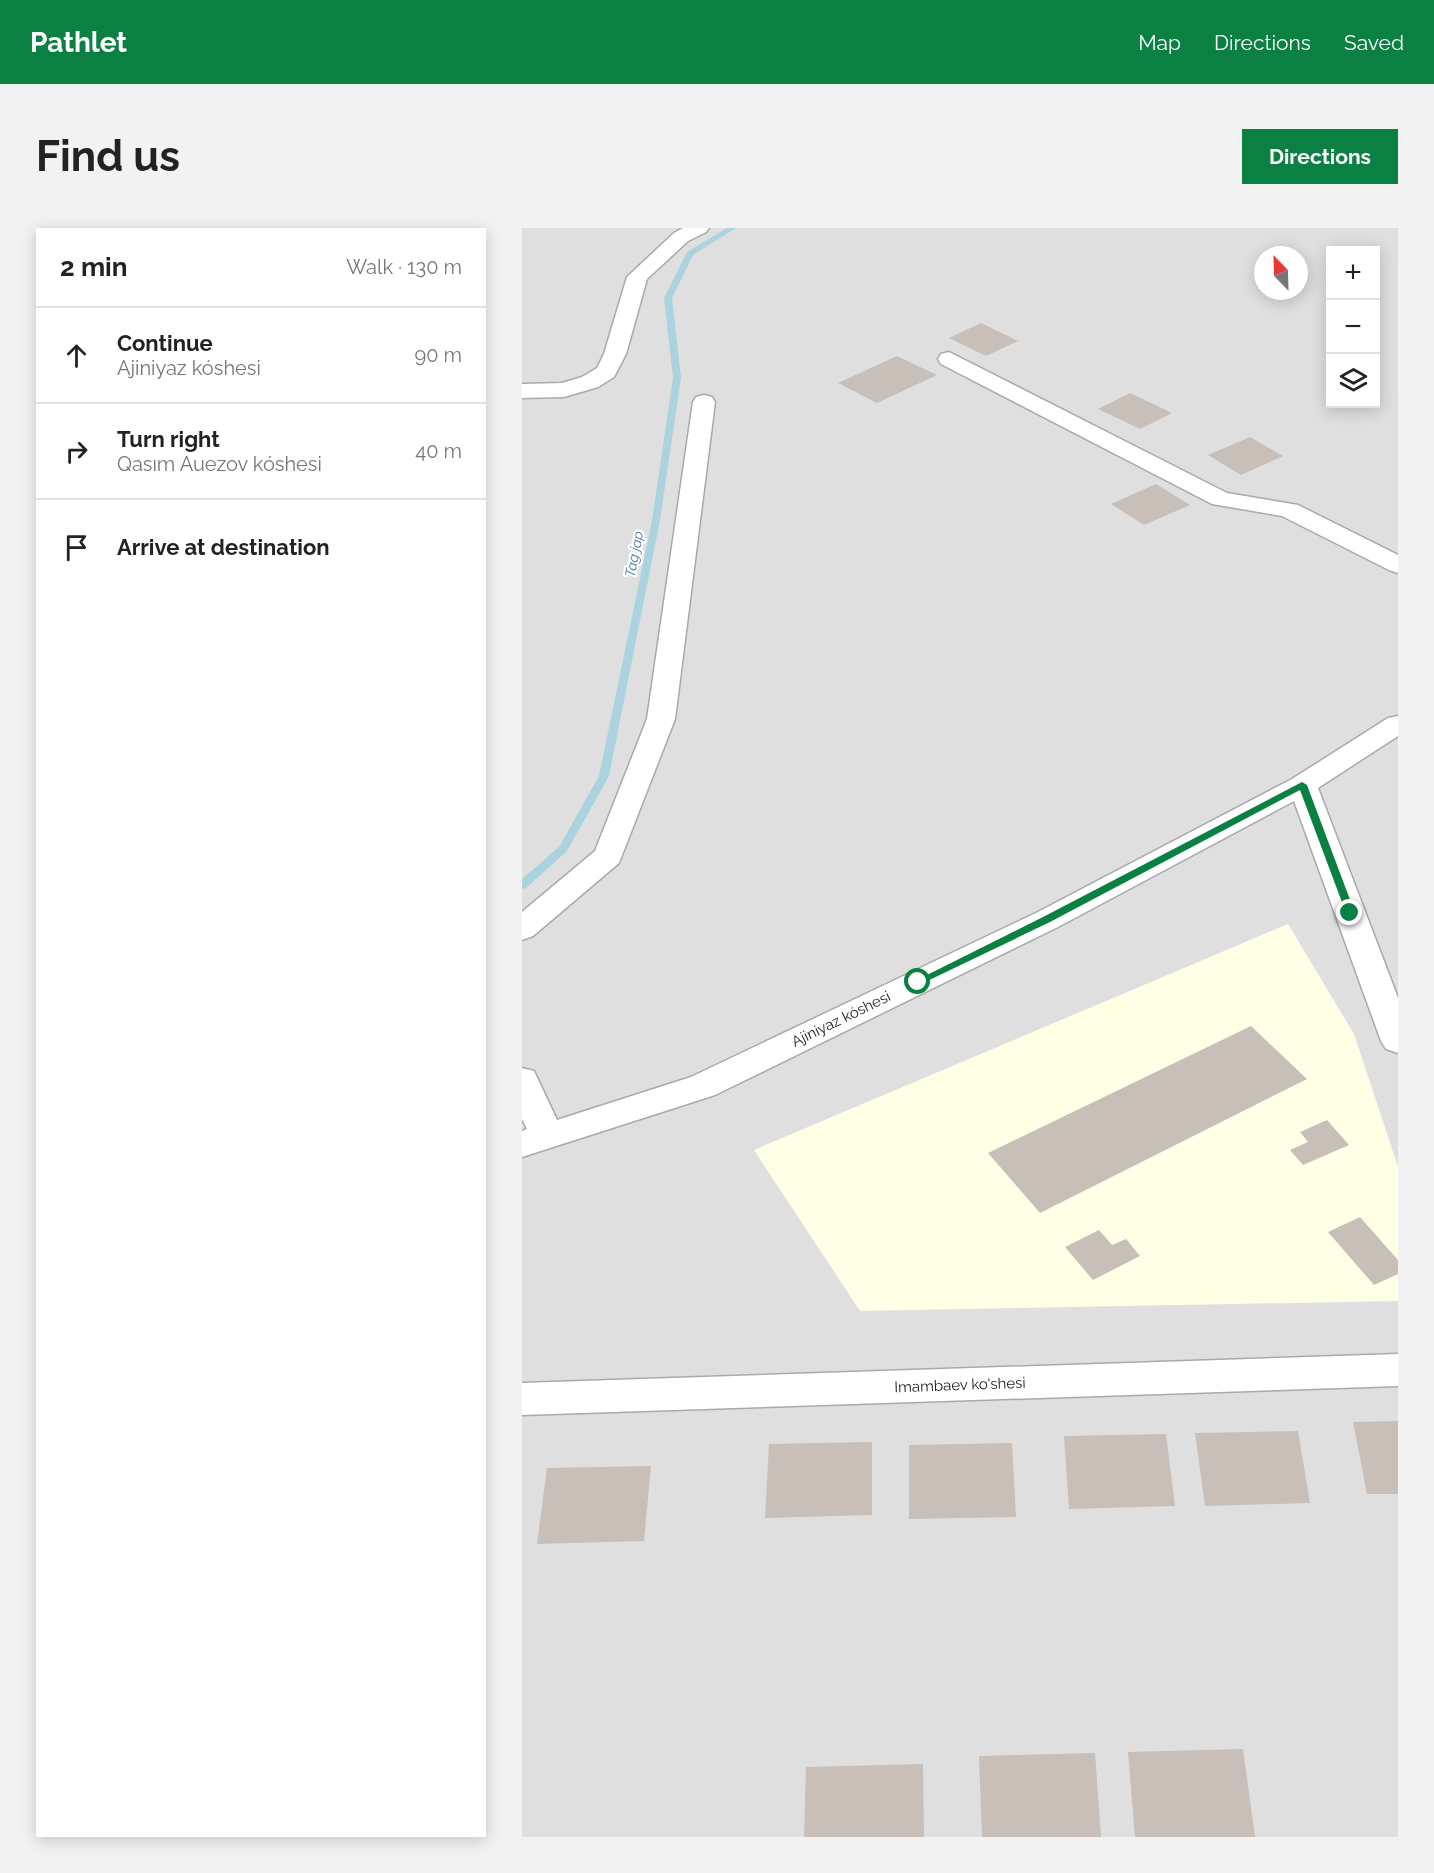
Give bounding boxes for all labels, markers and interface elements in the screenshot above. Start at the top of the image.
text: Pathlet [30,26,127,59]
text: Map [1138,30,1181,55]
text: Directions [1214,30,1311,55]
text: Saved [1344,30,1404,55]
button: Directions [1242,129,1398,184]
text: Find us [36,132,180,181]
north arrow [1254,246,1308,300]
map controls [1326,246,1380,408]
button: + [1326,246,1380,300]
text: 2 min [60,252,127,282]
text: Walk · 130 m [346,255,462,279]
button: − [1326,300,1380,354]
text: Continue [117,330,213,356]
icon: ahead [60,339,93,372]
text: 90 m [415,343,462,367]
button: layers [1326,354,1380,408]
text: Ajiniyaz kóshesi [117,356,261,380]
text: Turn right [117,426,220,452]
icon: right [60,435,93,468]
text: 40 m [415,439,462,463]
text: Qasım Auezov kóshesi [117,452,322,476]
water label: Tag jap [622,530,646,578]
icon: arrive [60,531,93,564]
text: Arrive at destination [117,534,330,560]
route end [1336,899,1362,925]
route start [904,968,930,994]
street label: Ajiniyaz kóshesi [789,987,893,1051]
street label: Imambaev ko'shesi [894,1374,1026,1396]

